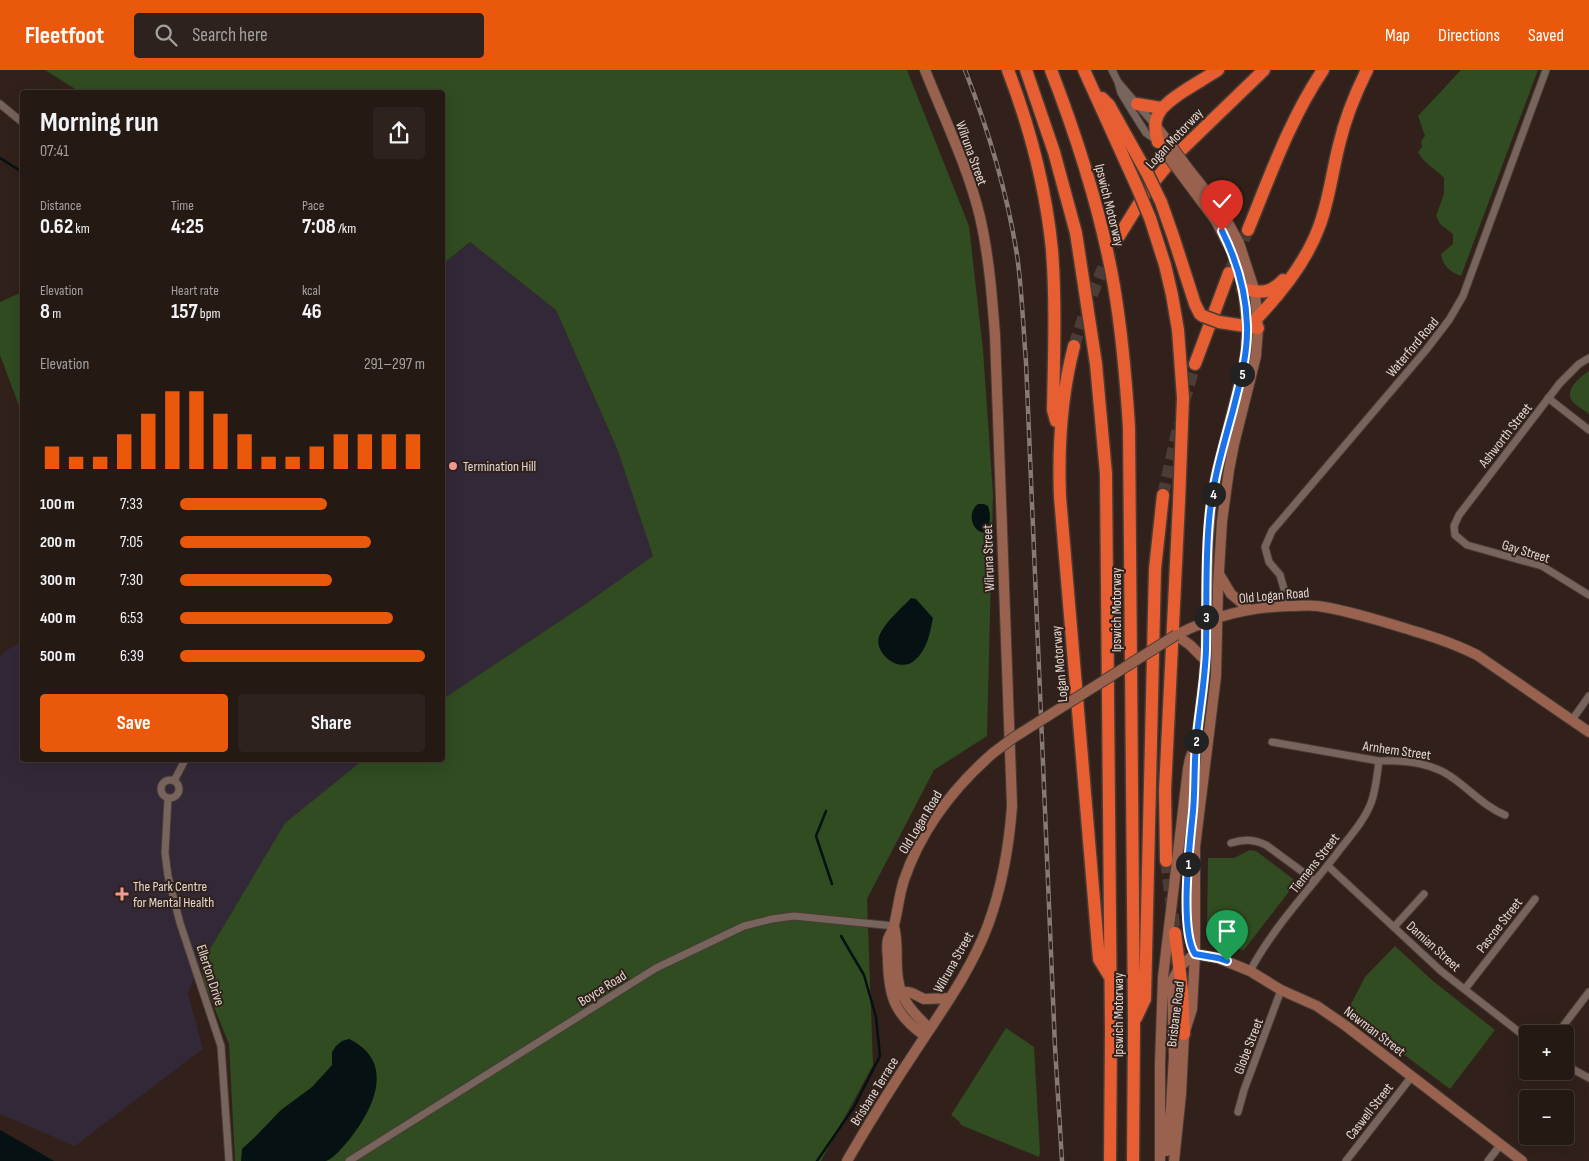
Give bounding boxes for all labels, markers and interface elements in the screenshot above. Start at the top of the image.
search box [134,13,484,58]
text: Fleetfoot [25,21,104,50]
icon: search [152,21,180,49]
text: Search here [192,24,268,47]
text: Map [1385,25,1410,46]
text: Directions [1438,25,1500,46]
text: Saved [1528,25,1564,46]
street label: Logan Motorway [1142,104,1207,172]
text: Morning run [40,106,159,139]
button: share [373,107,425,159]
street label: Wilruna Street [952,119,991,188]
text: 07:41 [40,142,69,161]
street label: Ipswich Motorway [1091,162,1128,249]
pin [1201,180,1243,231]
icon: check [1208,187,1236,215]
text: Distance [40,197,81,214]
text: Time [171,197,194,214]
text: Pace [302,197,324,214]
text: 0.62 [40,214,73,239]
text: 4:25 [171,214,204,239]
text: 7:08 [302,214,336,239]
text: km [73,220,90,237]
text: /km [336,220,356,237]
text: Elevation [40,282,83,299]
text: Heart rate [171,282,219,299]
text: kcal [302,282,321,299]
text: 8 [40,299,50,324]
text: 157 [171,299,198,324]
text: 46 [302,299,322,324]
text: m [50,305,61,322]
text: bpm [198,305,220,322]
street label: Waterford Road [1382,314,1442,381]
text: Elevation [40,355,89,374]
text: 291–297 m [364,355,425,374]
pin: 5 [1230,362,1254,386]
text: 5 [1239,366,1246,383]
street label: Ashworth Street [1474,400,1536,472]
place label: Termination Hill [463,458,536,475]
marker: Termination Hill [447,460,459,472]
pin: 4 [1200,482,1226,506]
text: 4 [1210,486,1217,503]
text: 100 m [40,495,75,514]
text: 7:33 [120,495,143,514]
street label: Wilruna Street [979,524,998,592]
text: 200 m [40,533,75,552]
text: 7:05 [120,533,143,552]
street label: Gay Street [1500,536,1552,567]
street label: Ipswich Motorway [1108,567,1125,652]
text: 300 m [40,571,76,590]
text: 7:30 [120,571,143,590]
street label: Old Logan Road [1238,584,1310,607]
pin: 3 [1194,604,1218,630]
text: 400 m [40,609,76,628]
text: 6:53 [120,609,143,628]
text: 3 [1203,609,1210,626]
street label: Logan Motorway [1048,625,1071,703]
text: 500 m [40,647,75,666]
text: 6:39 [120,647,144,666]
button: Save [40,694,228,752]
button: Share [238,694,425,752]
pin: 2 [1184,728,1208,754]
text: 2 [1193,733,1200,750]
street label: Arnhem Street [1361,737,1432,764]
street label: Old Logan Road [895,787,946,857]
street label: Tiemens Street [1286,830,1343,897]
pin: 1 [1176,852,1200,876]
text: 1 [1186,856,1191,873]
place label: The Park Centre for Mental Health [133,878,214,911]
marker: The Park Centre for Mental Health [115,887,129,901]
street label: Pascoe Street [1473,895,1526,956]
pin [1206,910,1248,961]
icon: arrive [1213,917,1241,945]
street label: Damian Street [1403,918,1464,975]
street label: Wilruna Street [930,929,977,996]
street label: Ellerton Drive [193,942,228,1008]
street label: Boyce Road [575,967,630,1010]
street label: Ipswich Motorway [1110,972,1127,1057]
street label: Brisbane Road [1163,980,1188,1048]
street label: Newman Street [1341,1003,1409,1060]
street label: Globe Street [1230,1016,1267,1077]
map controls [1519,1025,1574,1145]
button: + [1519,1025,1574,1080]
street label: Brisbane Terrace [847,1054,902,1129]
street label: Caswell Street [1342,1080,1397,1143]
button: − [1519,1090,1574,1145]

